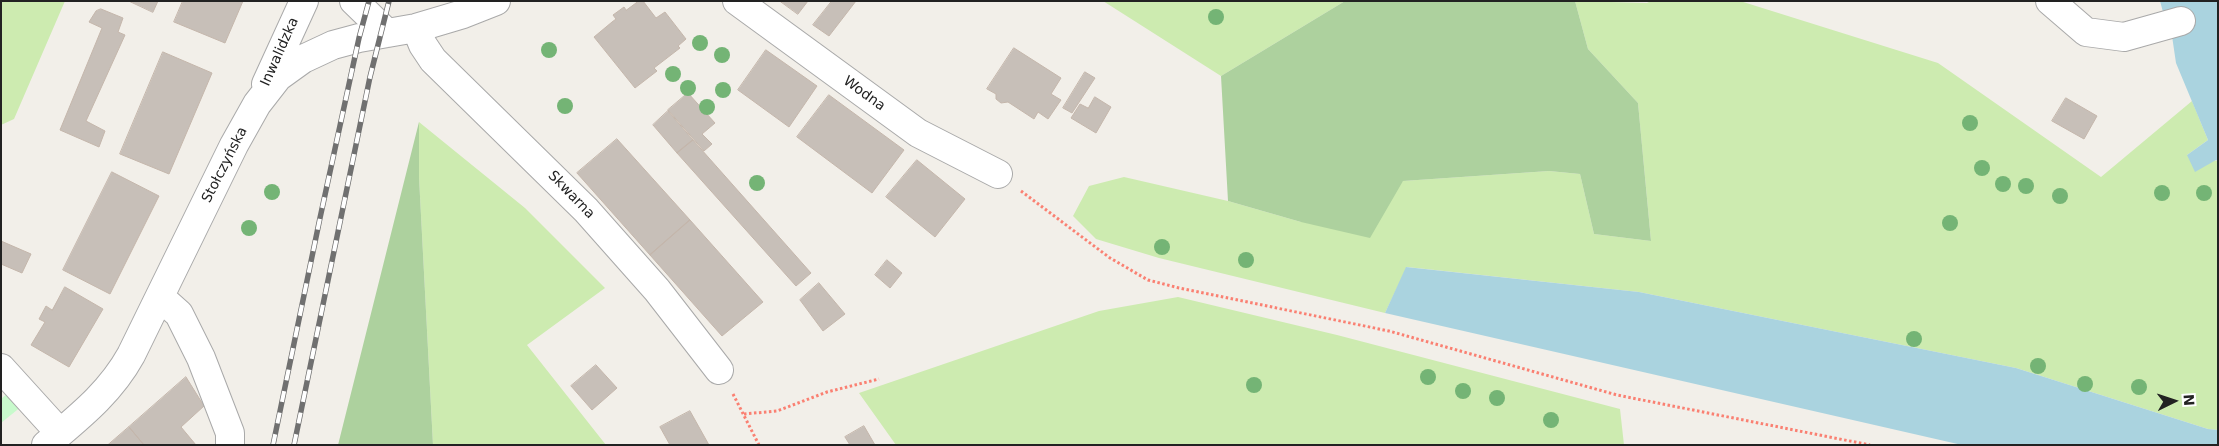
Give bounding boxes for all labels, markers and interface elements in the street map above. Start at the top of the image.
street label: Inwalidzka [257,15,303,89]
street label: Wodna [840,73,888,115]
street label: Stołczyńska [199,124,251,206]
street label: Skwarna [544,168,598,222]
north arrow [2149,376,2199,426]
text: N [2181,394,2197,406]

